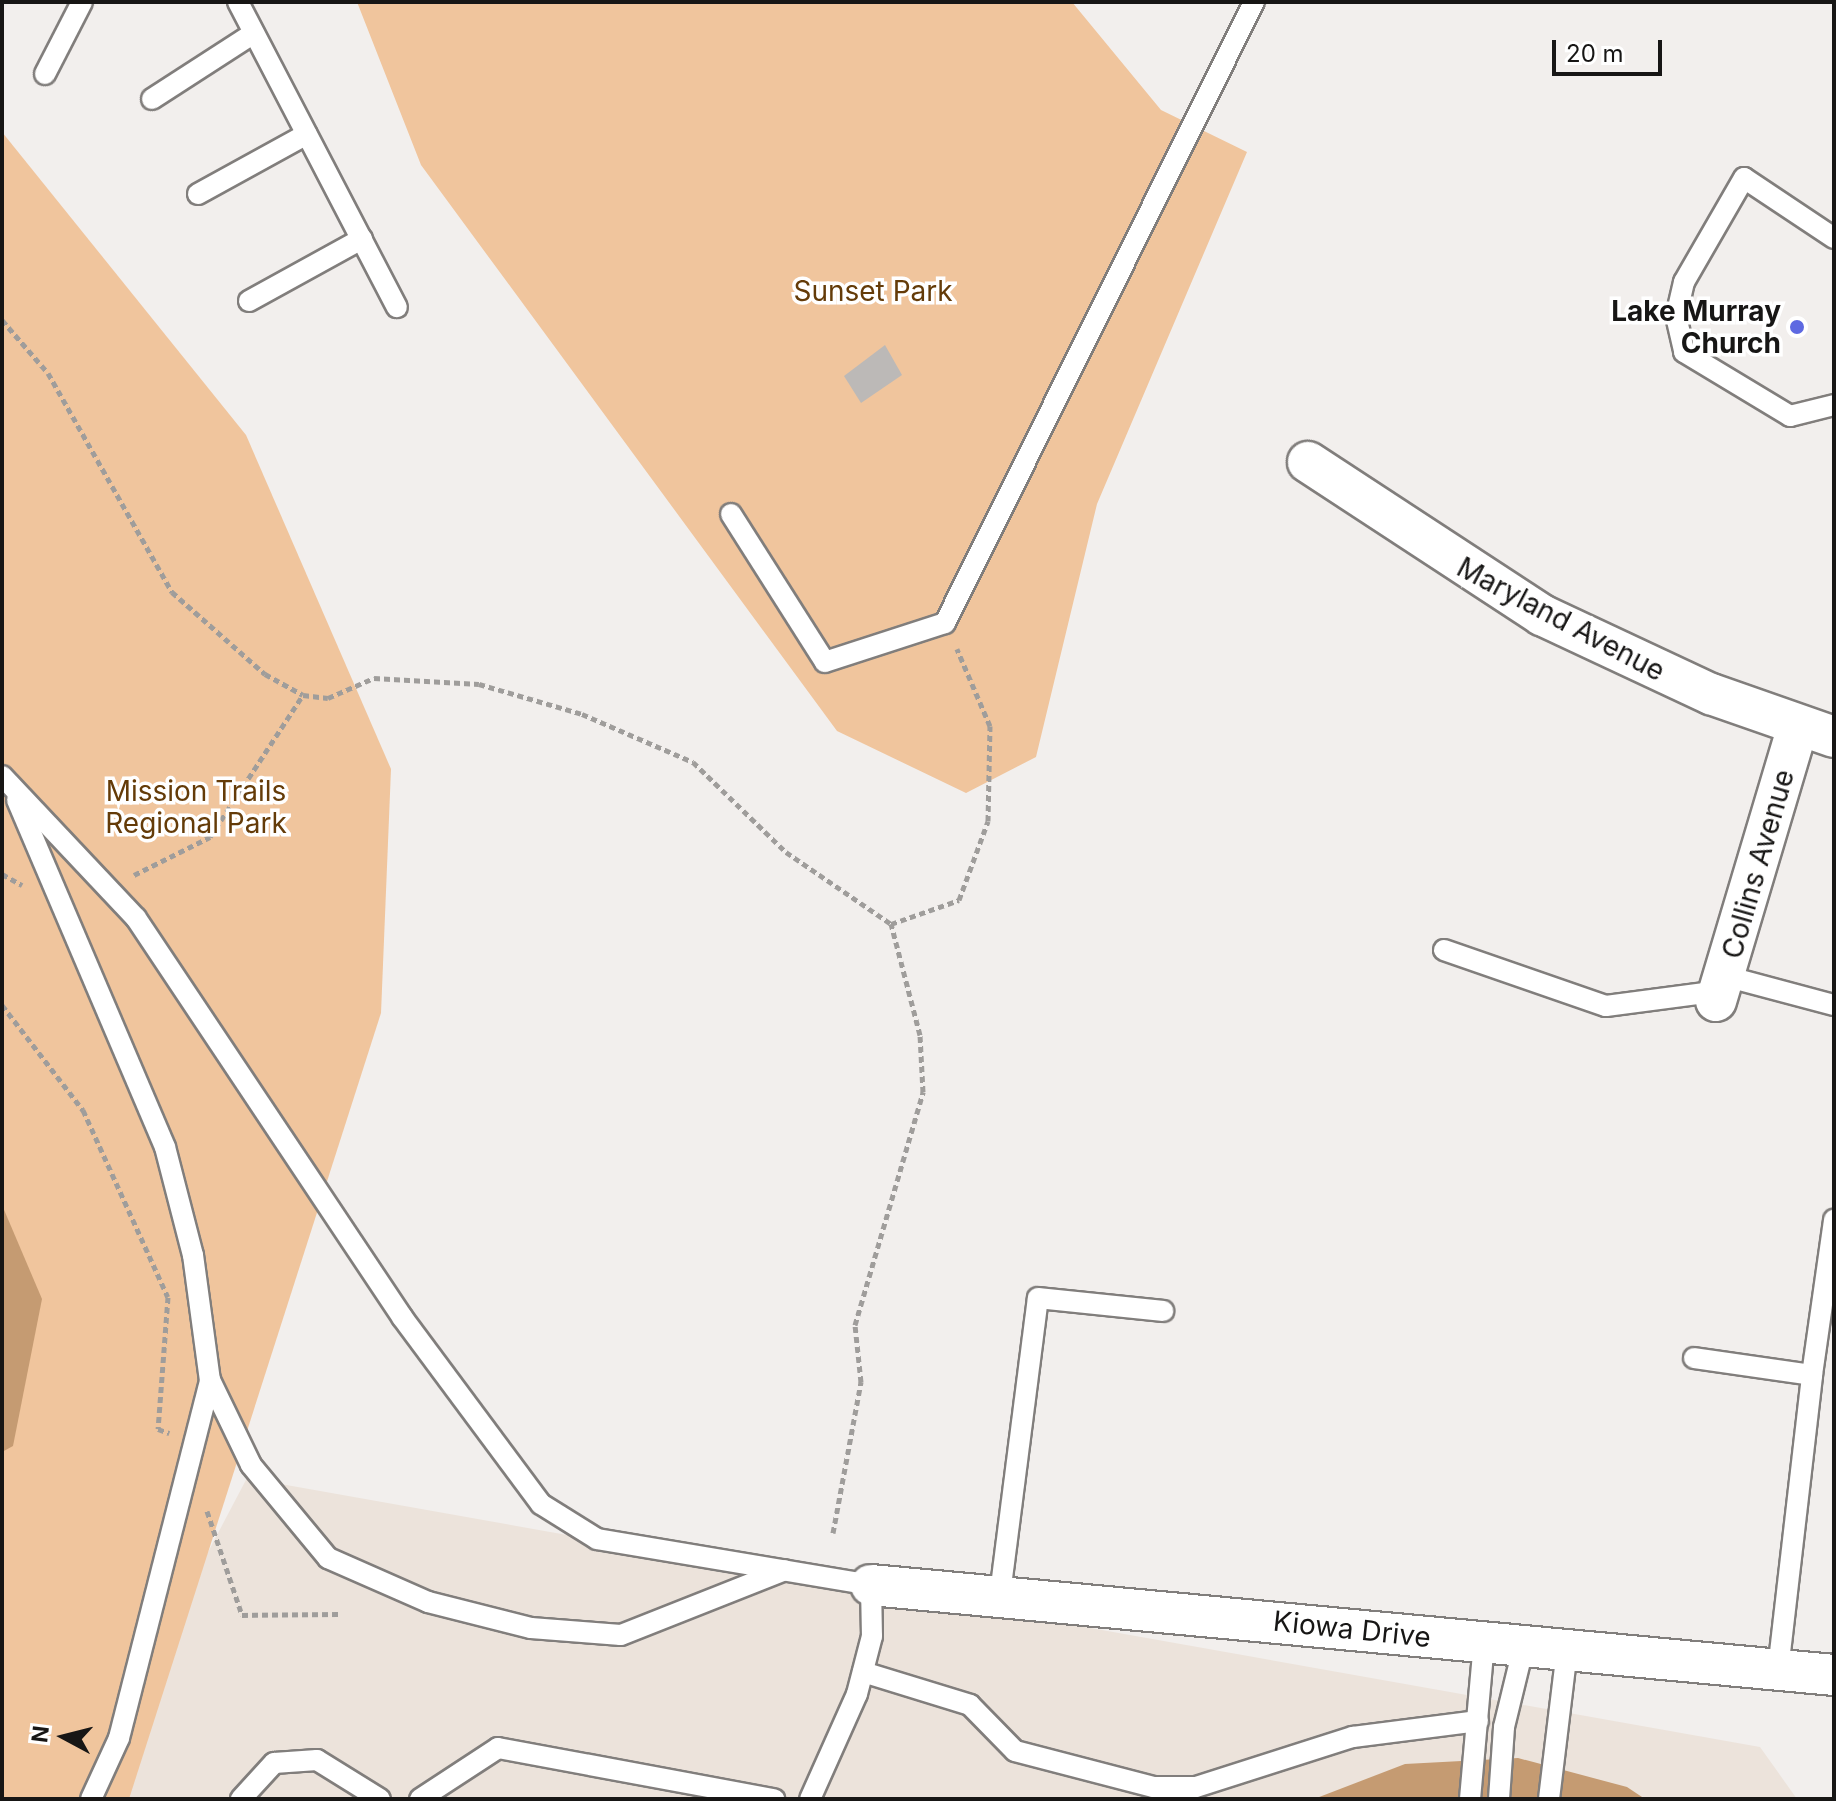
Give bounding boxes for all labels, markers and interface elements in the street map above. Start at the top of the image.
scale bar [1556,24,1666,74]
text: 20 m [1566,39,1624,68]
park label: Sunset Park [793,274,953,308]
place label: Lake Murray Church [1611,294,1781,360]
marker: Lake Murray Church [1788,318,1806,336]
street label: Maryland Avenue [1451,550,1671,688]
street label: Collins Avenue [1715,766,1801,962]
park label: Mission Trails Regional Park [105,774,287,840]
street label: Kiowa Drive [1272,1604,1432,1654]
north arrow [24,1697,104,1777]
text: N [26,1724,54,1744]

